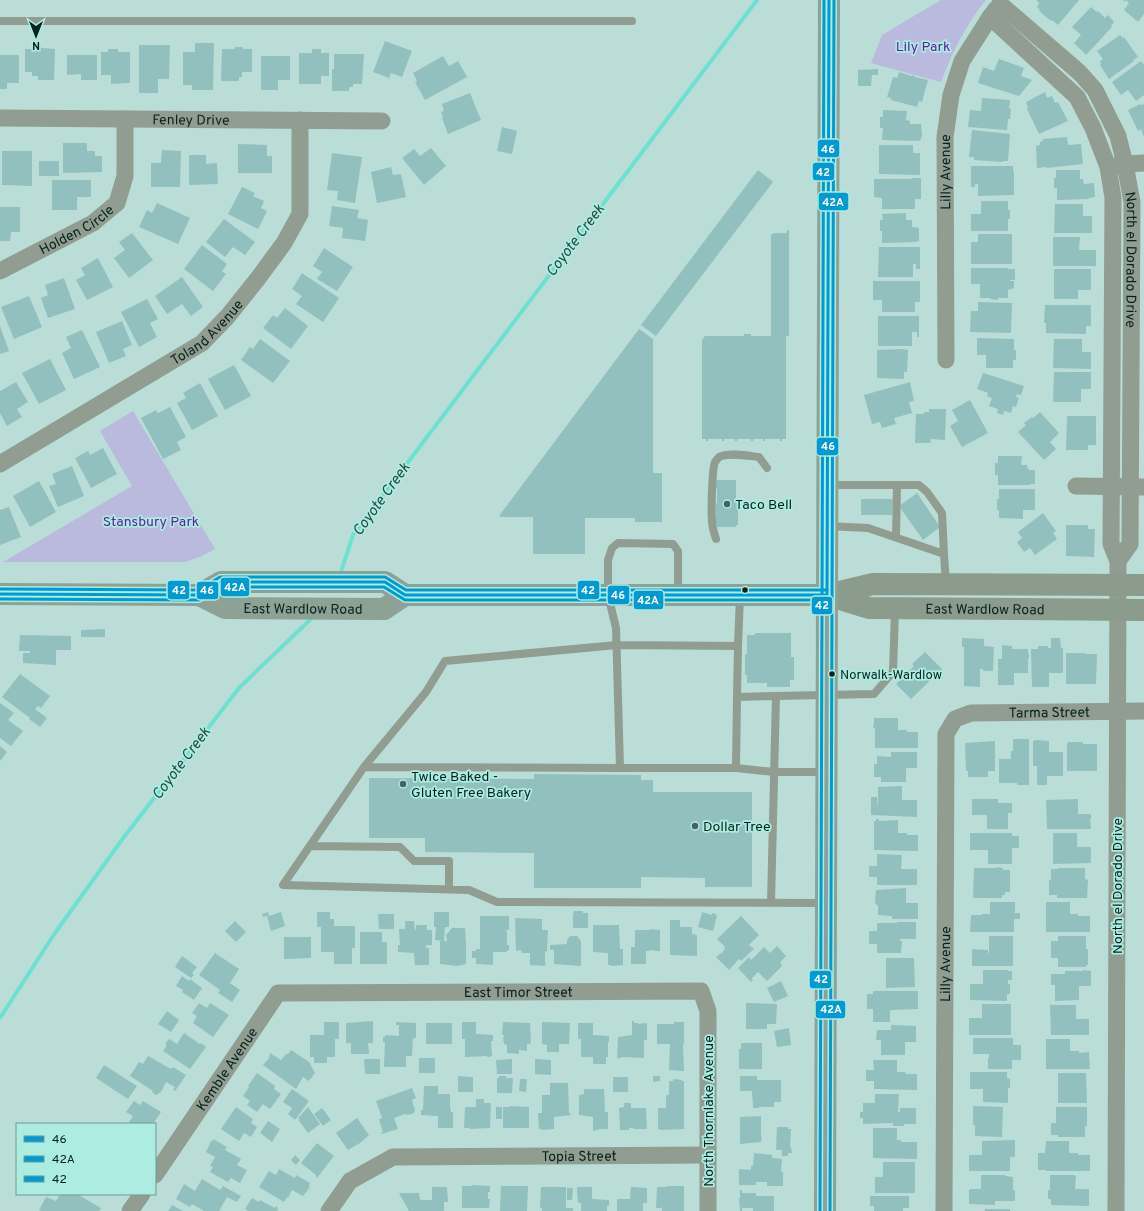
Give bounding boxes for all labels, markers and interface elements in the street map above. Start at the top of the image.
north arrow [16,16,56,56]
text: N [32,38,40,52]
park label: Lily Park [896,39,950,56]
street label: Fenley Drive [152,112,230,130]
street label: Lilly Avenue [938,134,955,210]
line badge: 46 [817,139,840,158]
text: 46 [821,143,835,157]
line badge: 42 [812,162,835,181]
text: 42 [816,166,830,180]
street label: North el Dorado Drive [1120,191,1139,328]
line badge: 42A [818,192,849,211]
text: 42A [822,196,844,210]
water label: Coyote Creek [543,200,610,281]
street label: Holden Circle [37,202,118,259]
street label: Toland Avenue [168,297,248,370]
line badge: 46 [816,437,839,456]
text: 46 [821,440,835,454]
water label: Coyote Creek [349,459,415,540]
place label: Taco Bell [735,497,792,514]
marker: Taco Bell [722,499,732,509]
park label: Stansbury Park [103,514,199,531]
line badge: 42A [220,577,250,597]
line badge: 42 [167,580,190,600]
line badge: 42 [577,580,600,600]
line badge: 46 [196,581,219,600]
text: 42A [224,581,246,595]
text: 42 [172,584,186,598]
text: 46 [200,584,214,598]
text: 42 [581,584,595,598]
line badge: 46 [607,585,630,605]
unlabelled marker [740,585,750,595]
text: 46 [611,589,625,603]
line badge: 42A [633,590,664,610]
text: 42A [637,594,659,608]
line badge: 42 [811,596,833,615]
text: 42 [815,599,829,613]
street label: East Wardlow Road [243,601,363,619]
street label: East Wardlow Road [925,601,1045,619]
place label: Norwalk-Wardlow [840,668,942,684]
marker: Norwalk-Wardlow [827,669,837,679]
street label: Tarma Street [1009,705,1090,723]
water label: Coyote Creek [149,723,216,804]
place label: Twice Baked - Gluten Free Bakery [411,769,531,802]
marker: Twice Baked - Gluten Free Bakery [398,779,408,789]
street label: North el Dorado Drive [1110,818,1127,954]
place label: Dollar Tree [703,819,771,836]
marker: Dollar Tree [690,821,700,831]
street label: Lilly Avenue [938,926,955,1002]
line badge: 42 [809,970,832,989]
text: 42 [814,973,828,987]
street label: East Timor Street [464,985,573,1002]
line badge: 42A [815,1000,846,1019]
text: 42A [820,1003,842,1017]
street label: Kemble Avenue [194,1025,262,1115]
street label: North Thornlake Avenue [701,1035,718,1187]
legend [16,1123,156,1195]
text: 46 [52,1132,67,1148]
street label: Topia Street [541,1149,617,1166]
text: 42A [52,1152,75,1168]
text: 42 [52,1172,67,1188]

